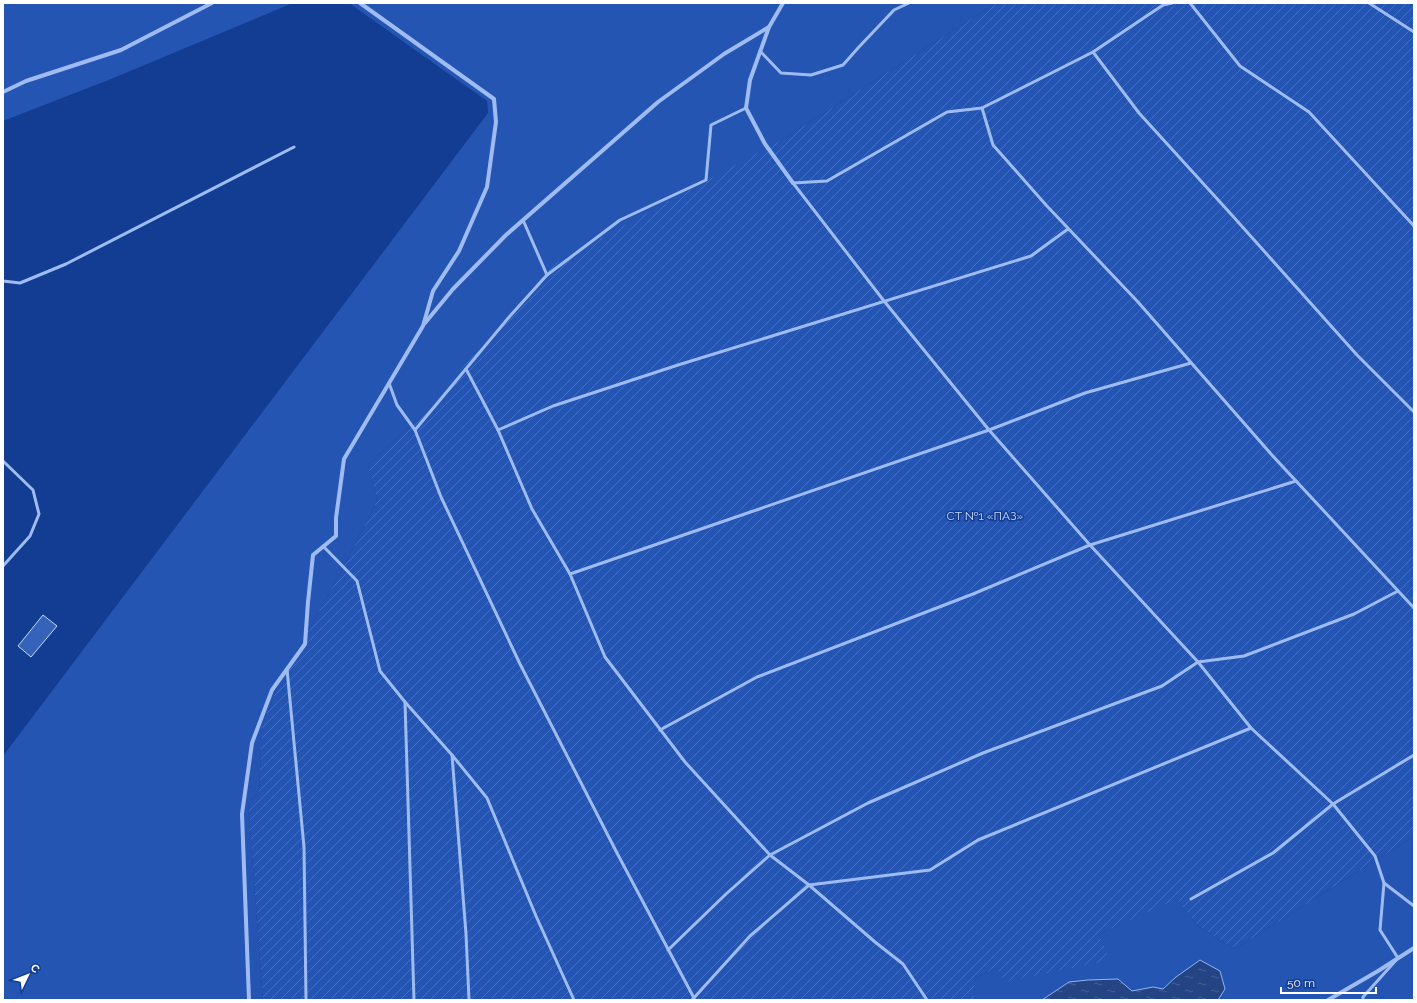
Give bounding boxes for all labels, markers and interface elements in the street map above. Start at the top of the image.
park label: СТ №1 «ПАЗ» [946,509,1024,523]
north arrow [8,955,48,995]
text: С [28,961,43,976]
scale bar [1281,969,1376,995]
text: 50 m [1287,976,1315,990]

